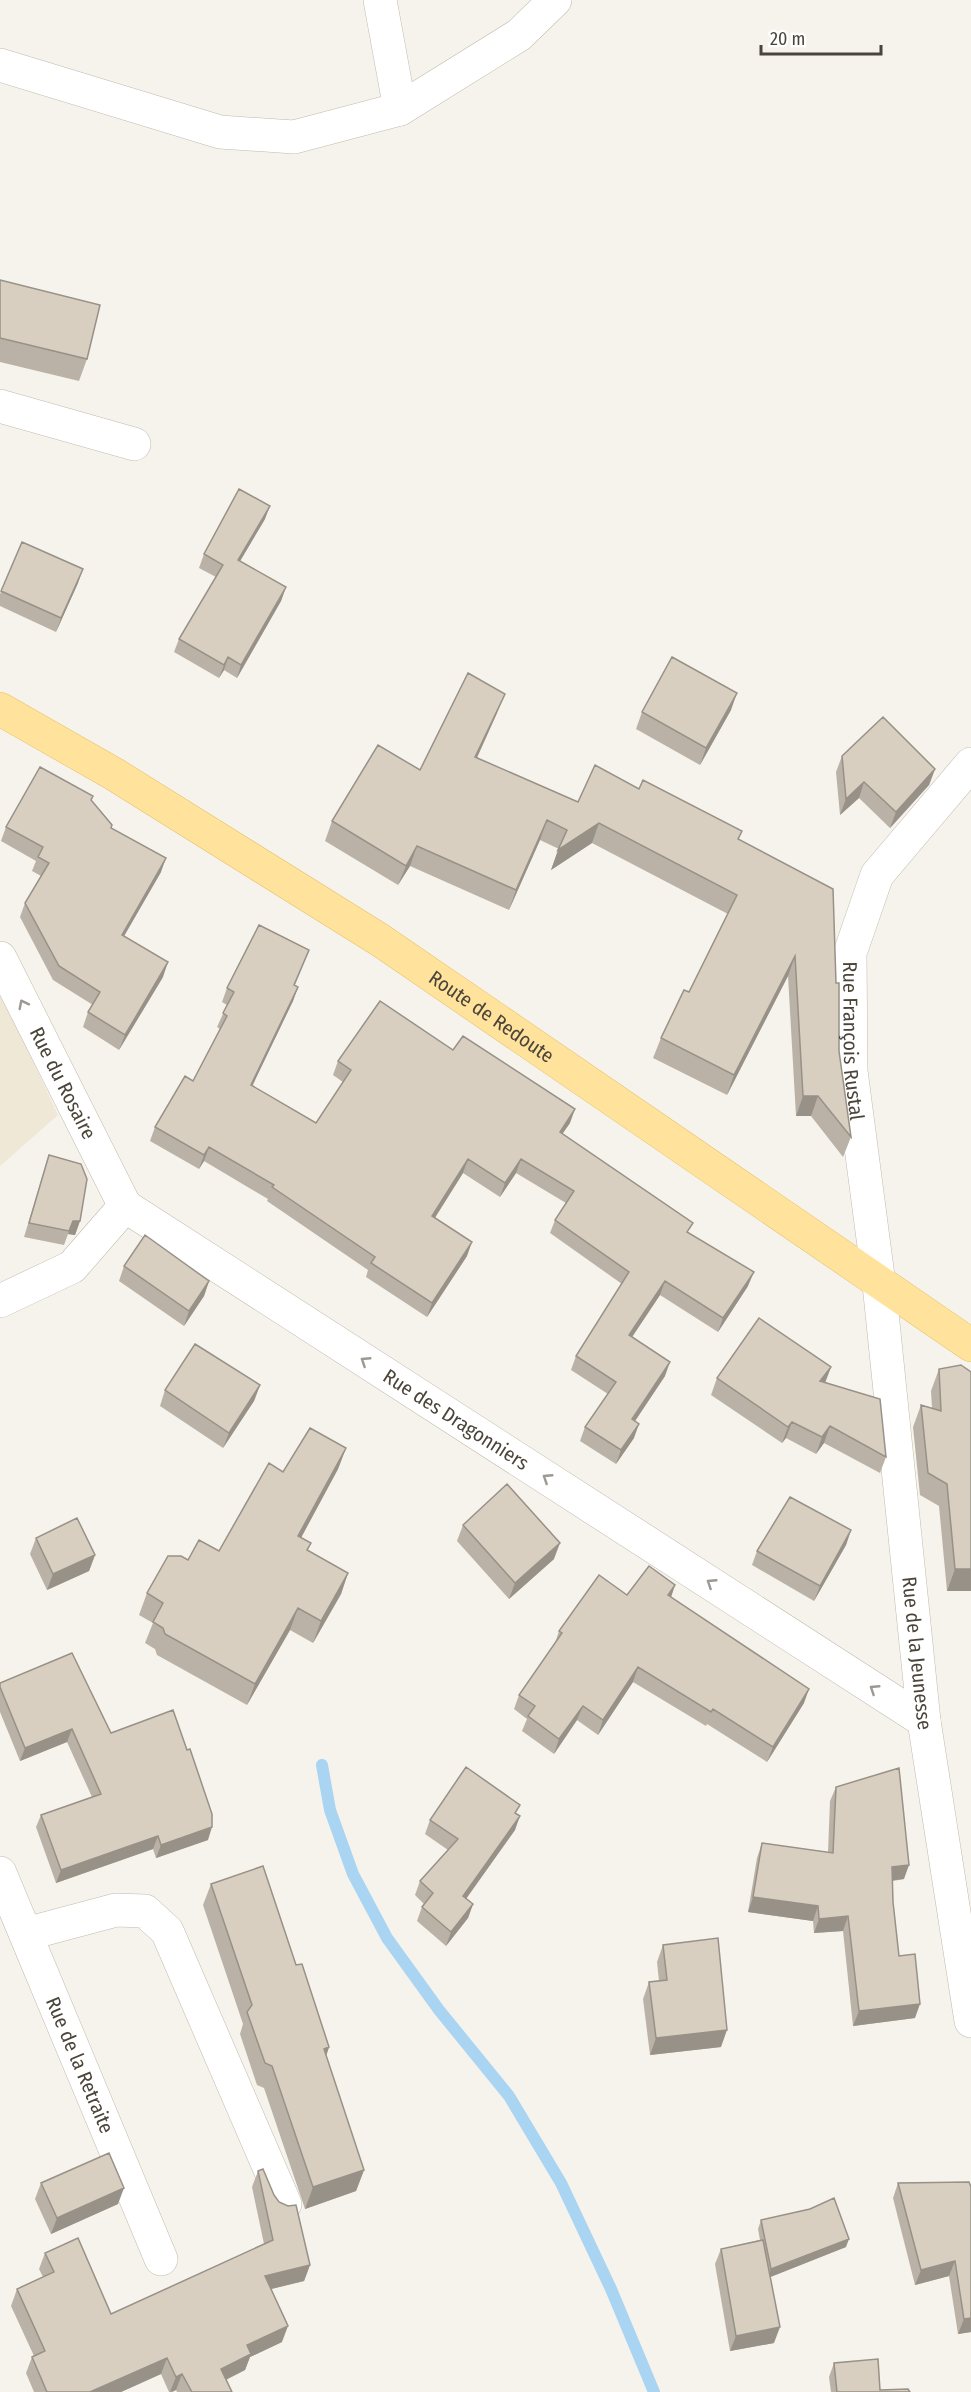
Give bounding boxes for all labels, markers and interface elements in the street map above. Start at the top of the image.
scale bar [761,18,881,56]
text: 20 m [770,28,805,50]
street label: Rue François Rustal [838,961,869,1122]
street label: Route de Redoute [424,965,559,1068]
one-way arrow [19,999,30,1010]
street label: Rue du Rosaire [25,1023,101,1143]
one-way arrow [361,1356,371,1368]
street label: Rue des Dragonniers [379,1364,533,1475]
one-way arrow [542,1474,553,1485]
street label: Rue de la Jeunesse [897,1575,937,1732]
one-way arrow [706,1580,717,1591]
one-way arrow [870,1685,881,1696]
street label: Rue de la Retraite [41,1993,119,2137]

